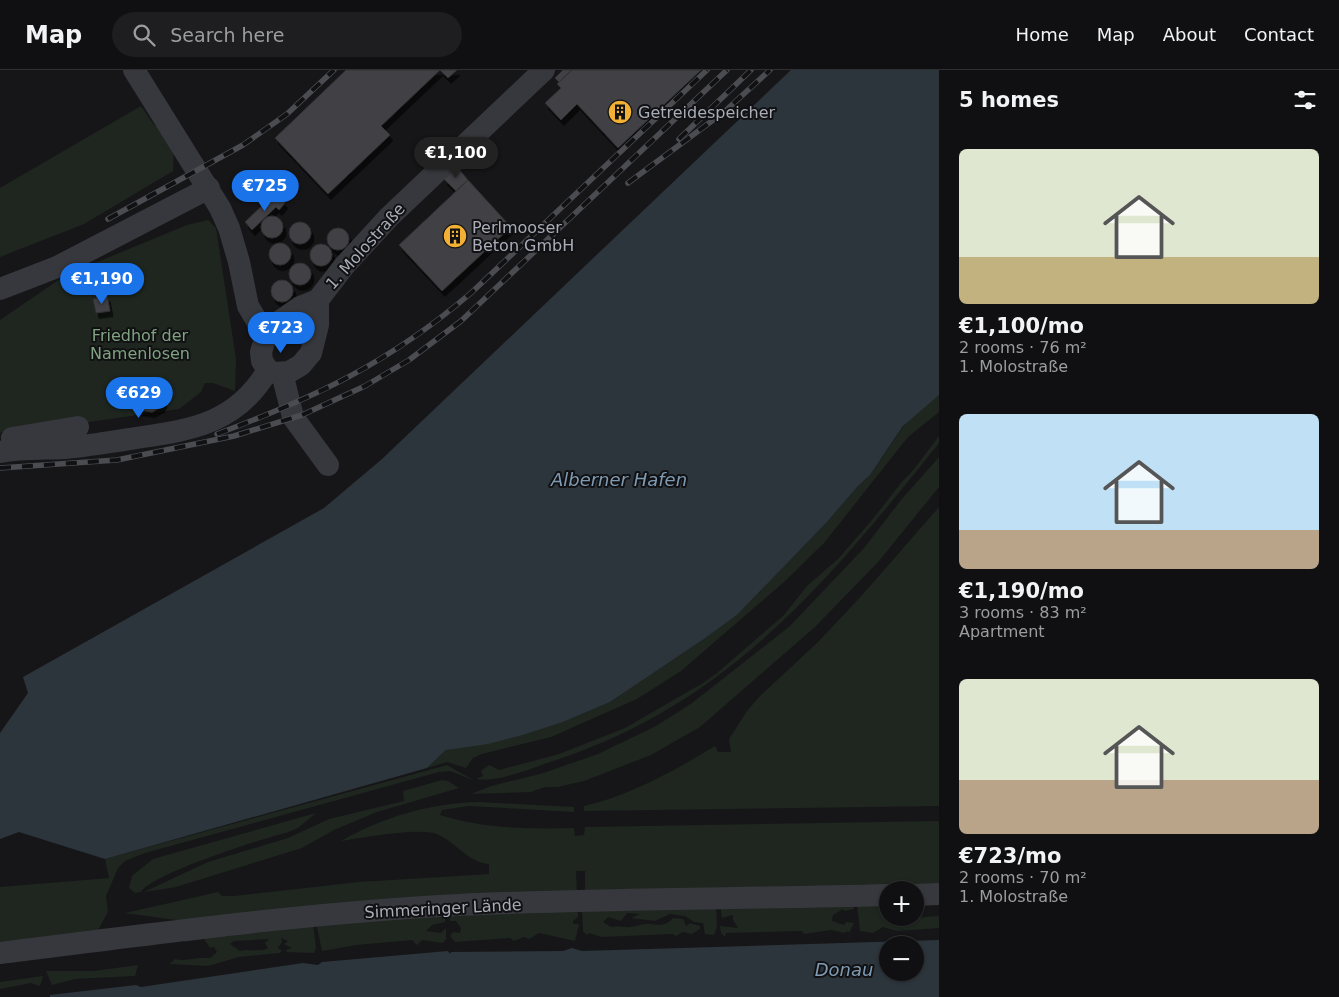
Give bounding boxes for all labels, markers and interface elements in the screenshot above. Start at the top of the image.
search box [112,12,462,57]
text: Map [25,21,82,49]
icon: search [130,21,158,49]
text: Search here [170,24,284,46]
text: Home [1016,24,1069,45]
text: Map [1097,24,1135,45]
text: About [1163,24,1216,45]
text: Contact [1244,24,1314,45]
icon: filters [1291,86,1319,114]
text: 5 homes [959,88,1059,112]
building icon: Getreidespeicher [607,99,633,125]
place label: Getreidespeicher [638,103,776,122]
pin: €1,100 [415,136,497,179]
text: €1,100 [425,143,487,162]
pin: €725 [235,170,295,212]
text: €725 [243,176,287,195]
icon: home [1094,182,1184,272]
street label: 1. Molostraße [322,199,409,293]
place label: Perlmooser Beton GmbH [472,218,574,255]
building icon: Perlmooser Beton GmbH [442,223,468,249]
pin: €1,190 [61,262,143,305]
text: €1,190 [71,269,133,288]
pin: €723 [251,312,311,354]
text: €1,100/mo [959,314,1084,338]
text: €723 [259,318,303,337]
park label: Friedhof der Namenlosen [90,326,190,363]
text: 2 rooms · 76 m² [959,338,1087,357]
text: 1. Molostraße [959,357,1068,376]
pin: €629 [109,376,169,419]
text: €629 [117,383,161,402]
icon: home [1094,447,1184,537]
water label: Alberner Hafen [550,469,687,490]
text: €1,190/mo [959,579,1084,603]
text: 3 rooms · 83 m² [959,603,1087,622]
text: Apartment [959,622,1045,641]
icon: home [1094,712,1184,802]
text: €723/mo [959,844,1061,868]
text: 2 rooms · 70 m² [959,868,1087,887]
map controls [879,881,924,981]
button: + [879,881,924,926]
text: 1. Molostraße [959,887,1068,906]
street label: Simmeringer Lände [364,895,522,922]
button: − [879,936,924,981]
water label: Donau [815,959,873,980]

